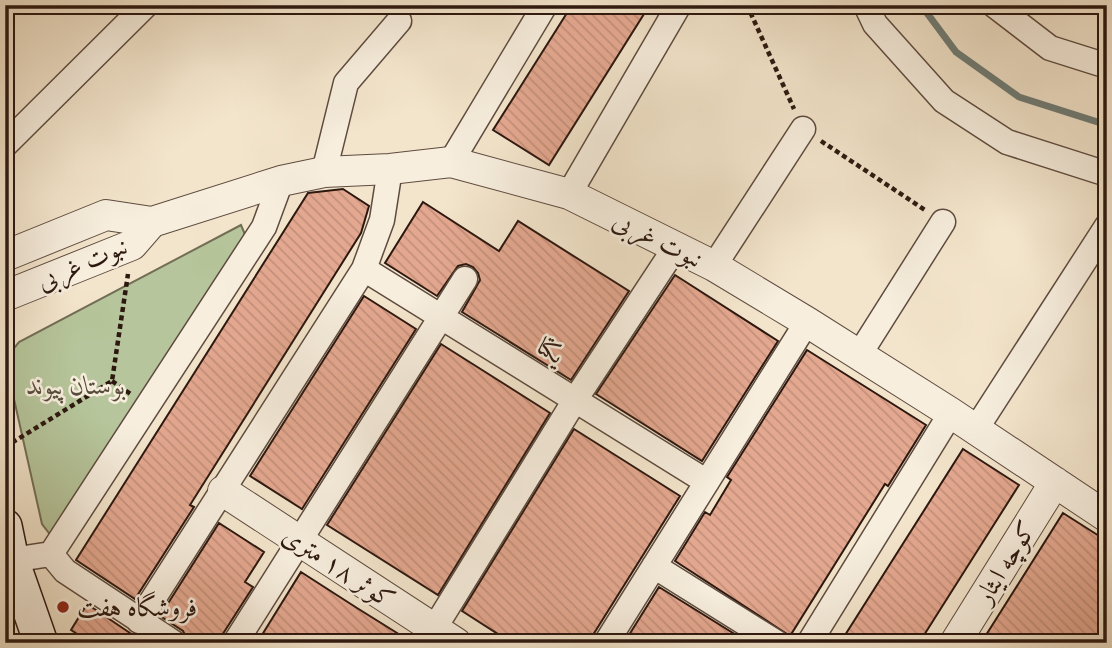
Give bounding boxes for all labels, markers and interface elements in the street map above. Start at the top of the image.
street label: نبوت غربی [606,204,708,277]
street label: نبوت غربی [32,229,134,300]
street label: یکتا [531,329,572,372]
park label: بوستان پیوند [26,369,126,404]
street label: کوچه ایثار [966,515,1044,613]
street label: کوثر ۱۸ متری [276,519,401,616]
place label: فروشگاه هفت [77,591,197,624]
marker: فروشگاه هفت [55,599,71,615]

